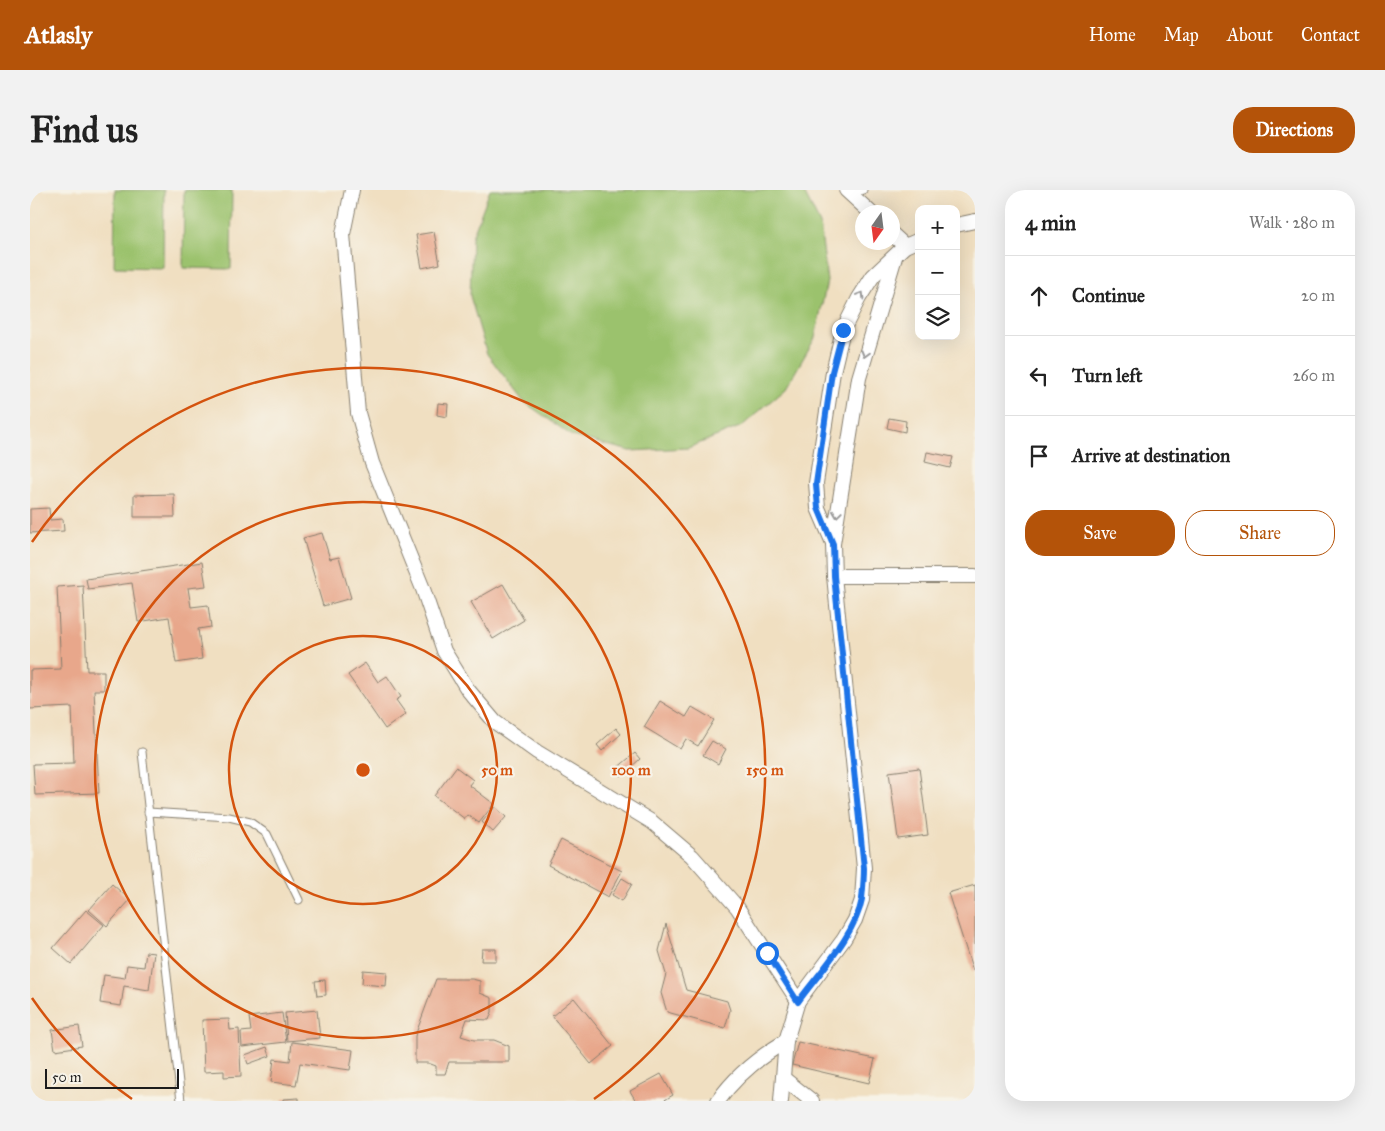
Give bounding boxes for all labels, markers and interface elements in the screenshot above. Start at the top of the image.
text: Atlasly [25,20,92,50]
text: Home [1089,24,1136,46]
text: Map [1164,24,1199,46]
text: About [1227,24,1273,46]
text: Contact [1301,24,1360,46]
button: Directions [1233,107,1355,153]
text: Find us [30,109,138,152]
north arrow [855,205,900,250]
map controls [915,205,960,340]
button: + [915,205,960,250]
text: 4 min [1025,210,1076,236]
text: Walk · 280 m [1249,213,1335,232]
button: − [915,250,960,295]
icon: ahead [1025,282,1053,310]
text: Continue [1072,284,1145,307]
text: 20 m [1301,286,1335,305]
one-way arrow [855,291,865,300]
button: layers [915,295,960,340]
route end [832,319,855,342]
one-way arrow [861,349,871,358]
icon: left [1025,362,1053,390]
text: Turn left [1072,364,1142,387]
text: 260 m [1293,366,1335,385]
icon: arrive [1025,442,1053,470]
text: Arrive at destination [1072,444,1230,467]
one-way arrow [833,510,843,518]
button: Save [1025,510,1175,556]
button: Share [1185,510,1335,556]
centre of rings [354,761,372,779]
text: 50 m [481,761,513,779]
text: 100 m [611,761,651,779]
text: 150 m [746,761,784,779]
route start [756,942,779,965]
scale bar [45,1066,179,1089]
text: 50 m [52,1069,81,1086]

